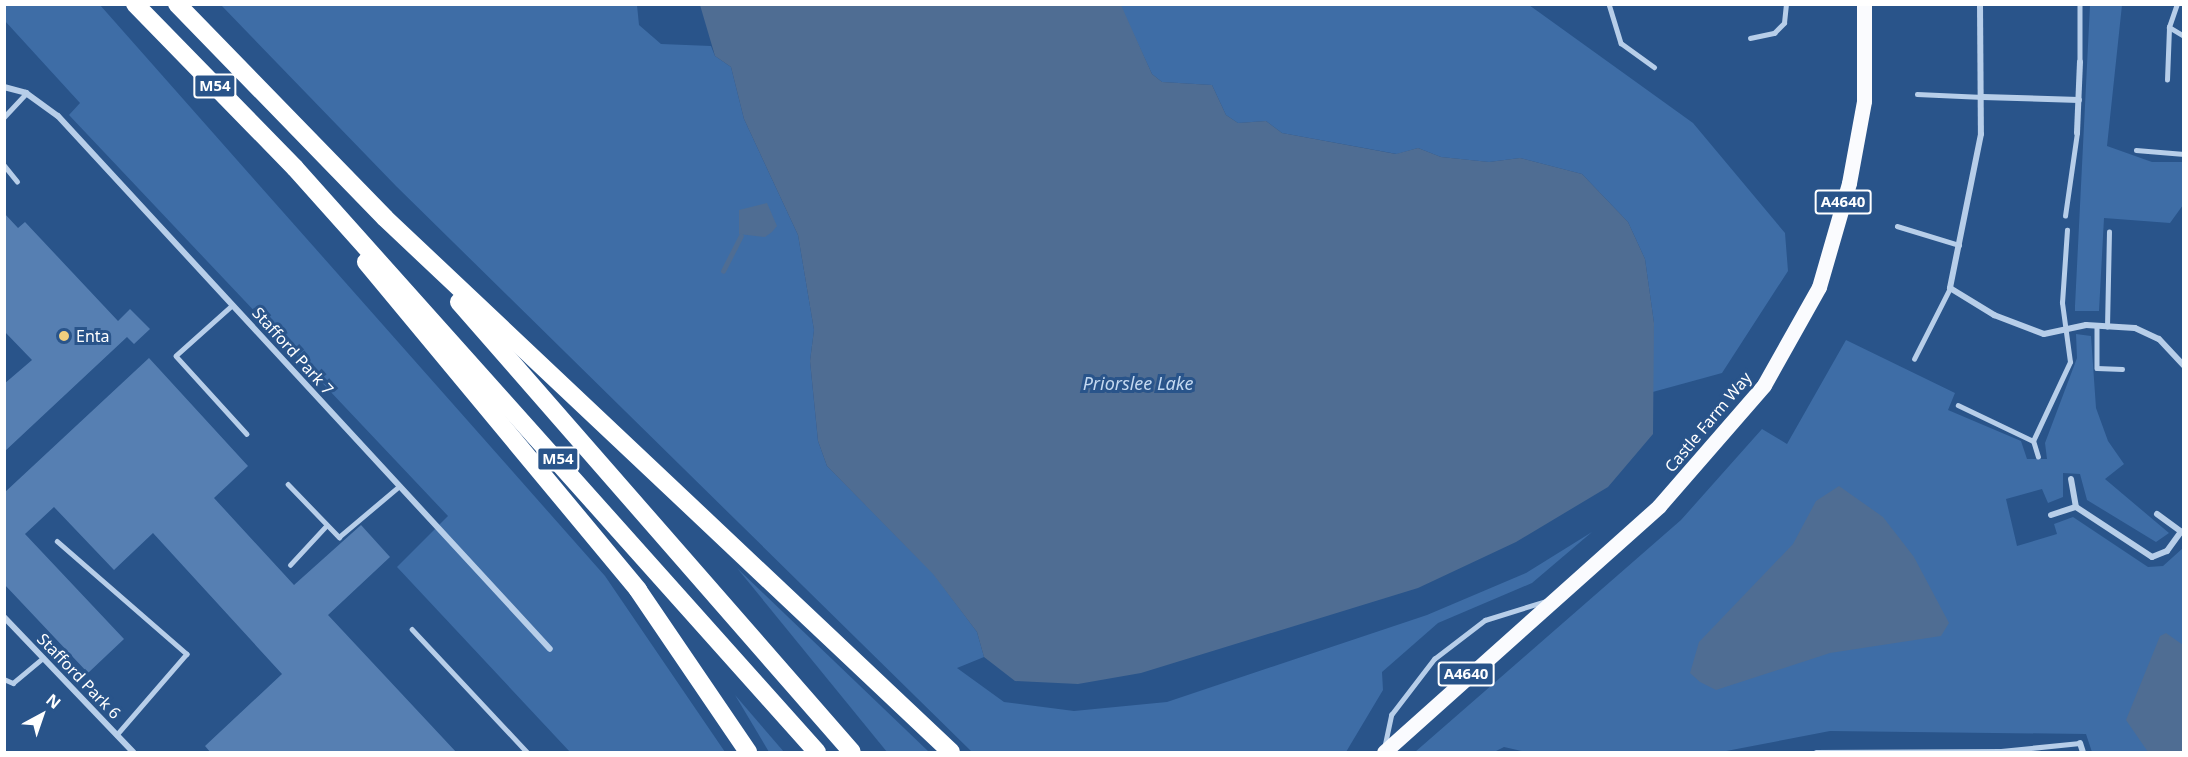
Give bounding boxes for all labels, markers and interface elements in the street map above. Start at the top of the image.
road number: M54 [192,74,238,98]
road number: A4640 [1814,190,1872,214]
street label: Stafford Park 7 [249,303,337,399]
place label: Enta [76,326,110,346]
marker: Enta [57,329,71,343]
street label: Castle Farm Way [1661,368,1755,476]
water label: Priorslee Lake [1083,372,1193,394]
road number: M54 [536,447,580,471]
street label: Stafford Park 6 [33,629,125,723]
road number: A4640 [1438,662,1494,686]
north arrow [12,685,72,745]
text: N [42,689,66,714]

